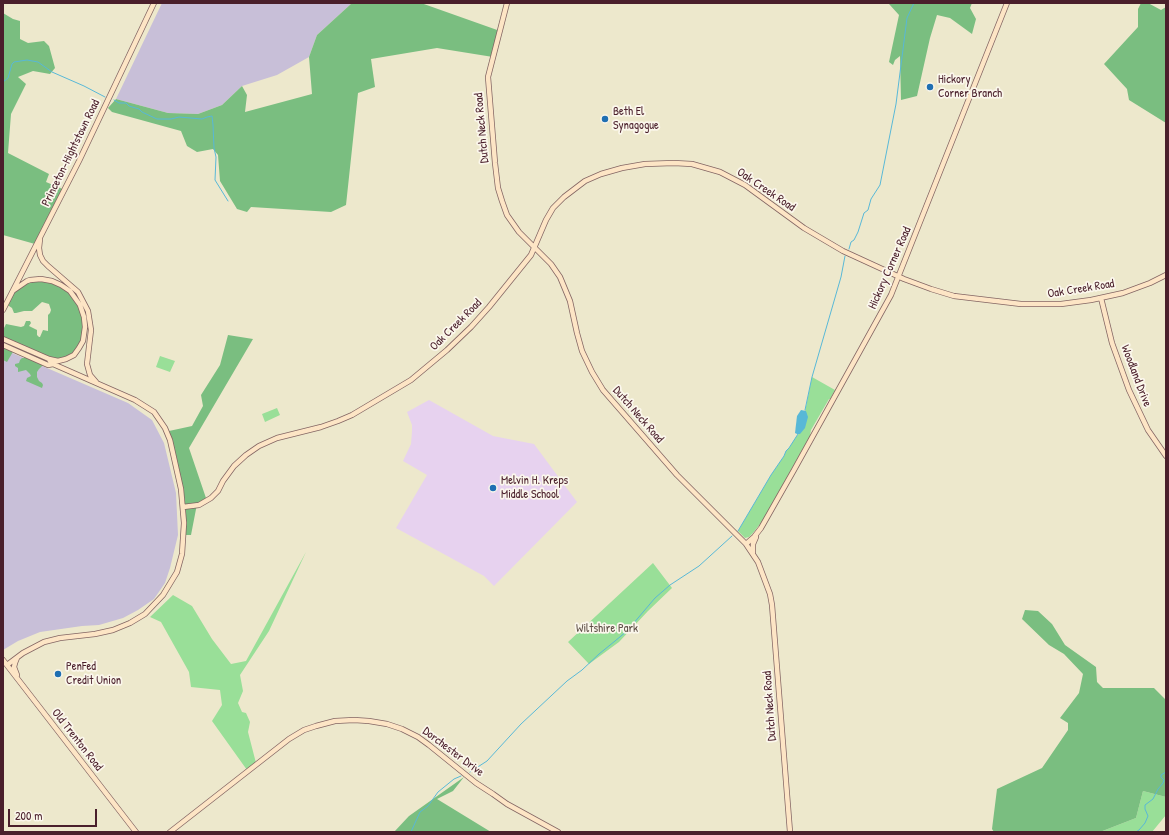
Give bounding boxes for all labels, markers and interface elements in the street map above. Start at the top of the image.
place label: Hickory Corner Branch [938,73,1002,101]
marker: Hickory Corner Branch [925,82,935,92]
street label: Dutch Neck Road [472,92,492,164]
street label: Princeton-Hightstown Road [39,97,103,209]
place label: Beth El Synagogue [613,105,659,133]
marker: Beth El Synagogue [600,114,610,124]
street label: Oak Creek Road [734,165,798,215]
street label: Hickory Corner Road [865,225,915,311]
street label: Oak Creek Road [1047,277,1115,301]
street label: Oak Creek Road [427,296,485,354]
street label: Woodland Drive [1118,343,1154,409]
street label: Dutch Neck Road [610,384,666,446]
place label: Melvin H. Kreps Middle School [501,474,568,502]
marker: Melvin H. Kreps Middle School [488,483,498,493]
park label: Wiltshire Park [576,622,638,636]
place label: PenFed Credit Union [66,660,121,688]
marker: PenFed Credit Union [53,669,63,679]
street label: Dutch Neck Road [760,670,780,742]
street label: Old Trenton Road [48,706,106,774]
street label: Dorchester Drive [419,724,487,780]
scale bar [10,801,99,827]
text: 200 m [15,807,42,824]

